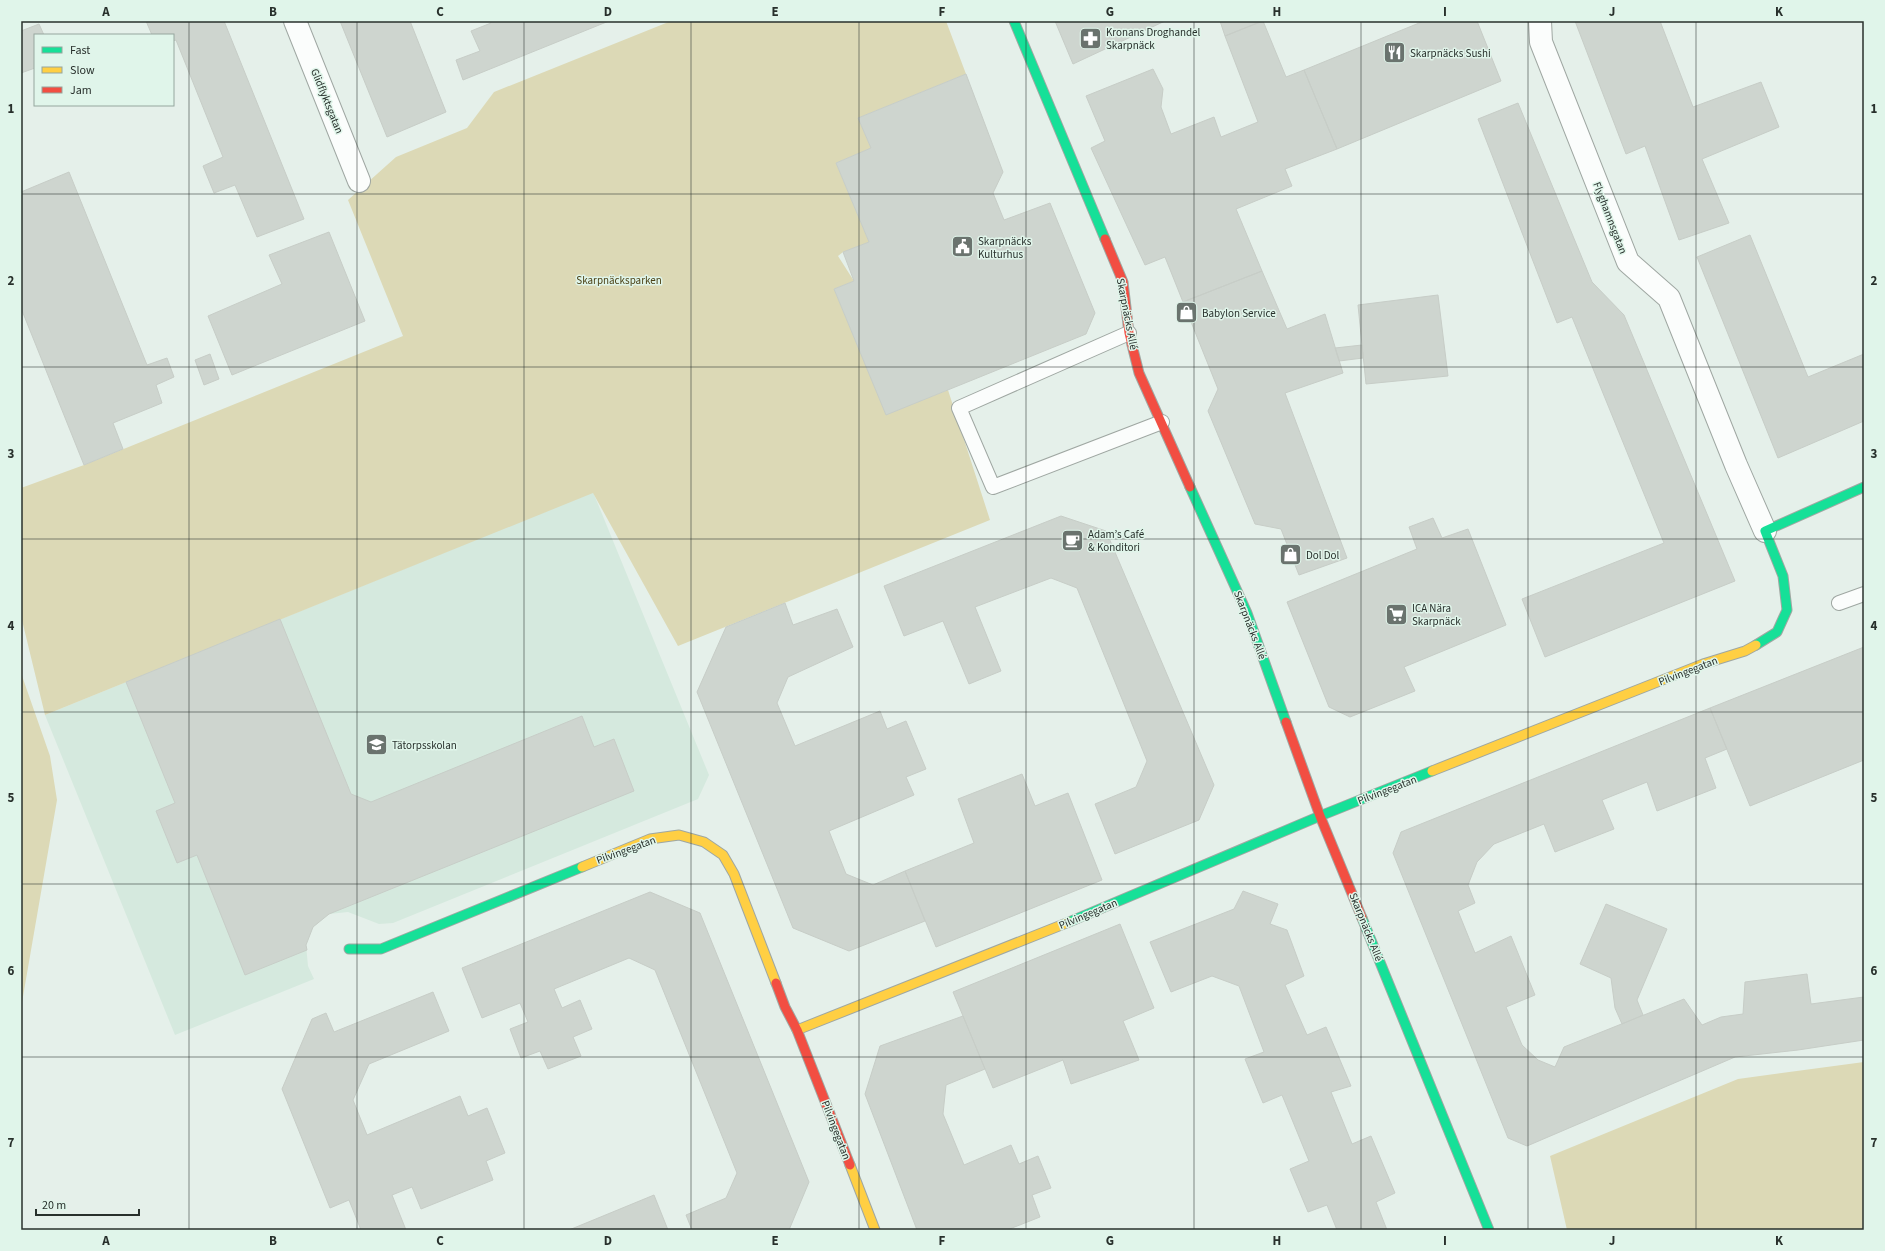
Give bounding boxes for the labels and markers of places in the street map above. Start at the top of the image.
pharmacy icon: Kronans Droghandel Skarpnäck [1077,25,1103,51]
place label: Kronans Droghandel Skarpnäck [1106,25,1201,53]
restaurant icon: Skarpnäcks Sushi [1382,40,1408,66]
place label: Skarpnäcks Sushi [1410,46,1491,61]
public building icon: Skarpnäcks Kulturhus [949,234,975,260]
place label: Skarpnäcks Kulturhus [978,234,1032,262]
shop icon: Babylon Service [1173,300,1199,326]
place label: Babylon Service [1202,306,1276,321]
cafe icon: Adam’s Café & Konditori [1060,527,1086,553]
place label: Adam’s Café & Konditori [1088,527,1145,555]
shop icon: Dol Dol [1277,542,1303,568]
place label: Dol Dol [1306,548,1339,563]
supermarket icon: ICA Nära Skarpnäck [1384,601,1410,627]
place label: ICA Nära Skarpnäck [1412,601,1461,629]
school or university icon: Tätorpsskolan [364,732,390,758]
place label: Tätorpsskolan [392,738,457,753]

